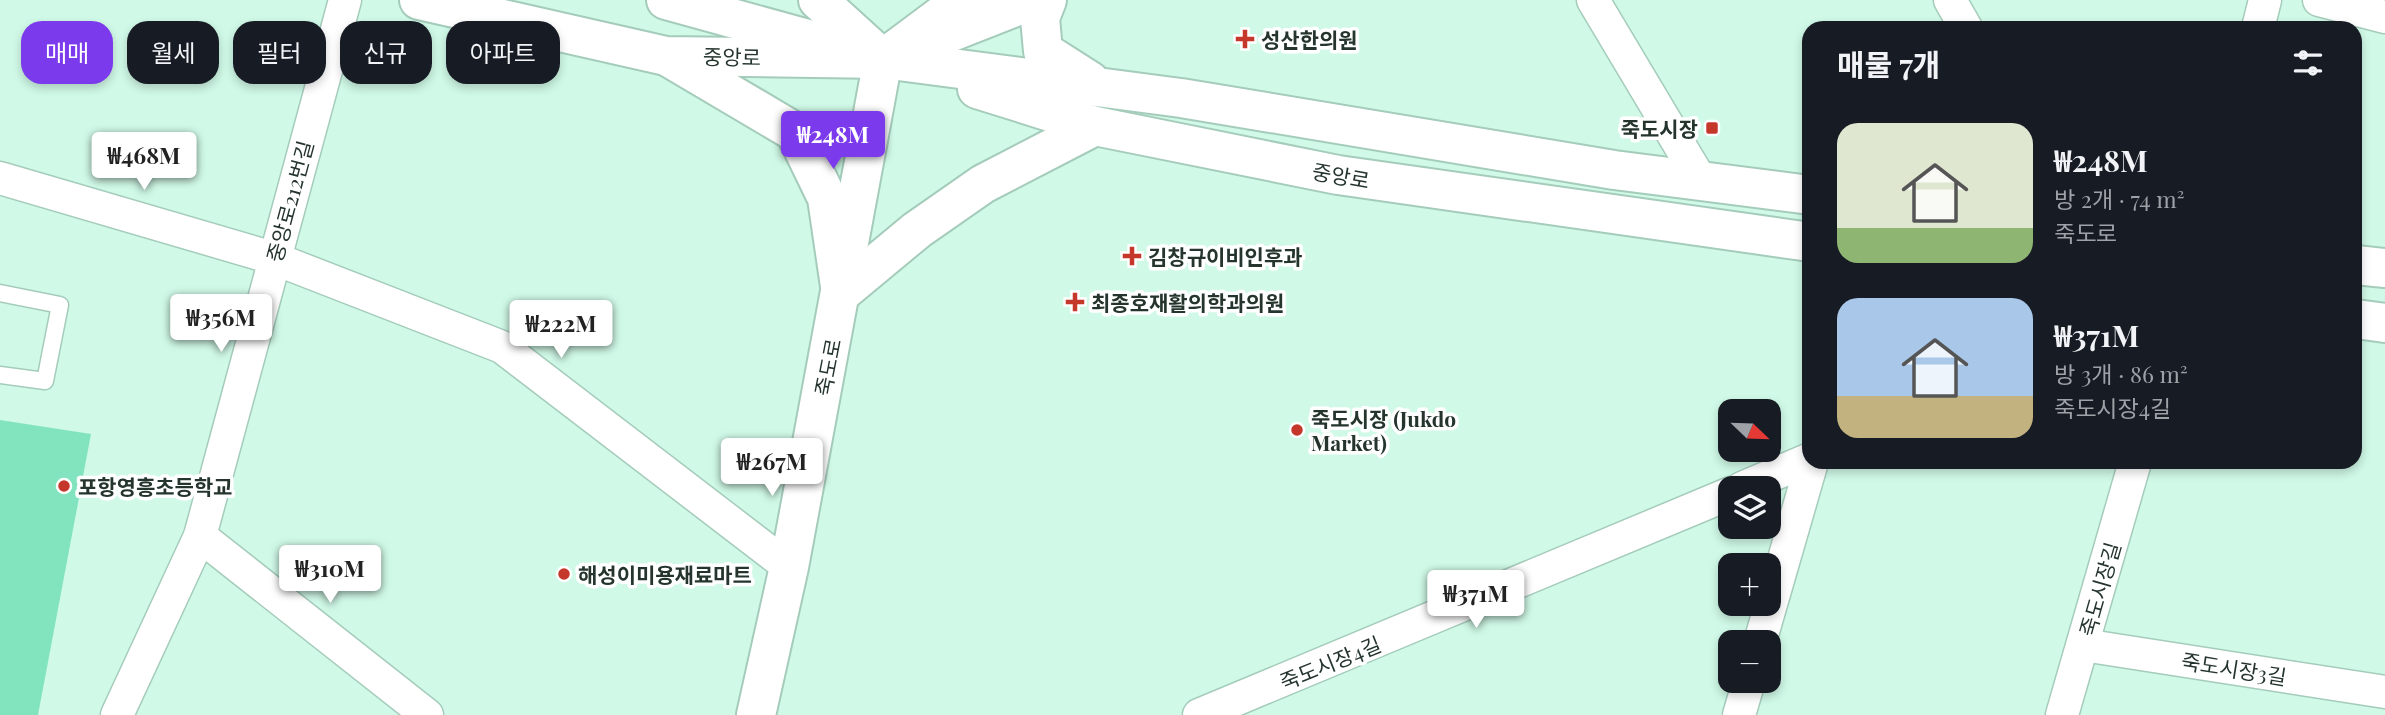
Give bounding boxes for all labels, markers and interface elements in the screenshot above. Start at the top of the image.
chip: 매매 [21,21,113,84]
chip: 월세 [127,21,219,84]
chip: 필터 [233,21,326,84]
chip: 신규 [340,21,432,84]
chip: 아파트 [446,21,560,84]
place label: 성산한의원 [1261,25,1358,53]
marker: 성산한의원 [1235,29,1255,49]
street label: 중앙로 [703,41,761,71]
text: 매물 7개 [1837,44,1940,84]
icon: filters [2289,44,2327,82]
pin: ₩248M [784,111,882,171]
place label: 죽도시장 [1621,114,1698,142]
text: ₩248M [797,118,869,149]
marker: 죽도시장 [1704,120,1720,136]
pin: ₩468M [95,132,193,192]
street label: 중앙로212번길 [259,137,319,265]
text: ₩468M [108,139,180,170]
text: ₩248M [2054,140,2148,180]
icon: home [1893,151,1977,235]
street label: 중앙로 [1310,156,1372,194]
text: 방 2개 · 74 m² [2054,183,2184,214]
text: 죽도로 [2054,217,2117,248]
place label: 김창규이비인후과 [1148,242,1303,270]
marker: 김창규이비인후과 [1122,246,1142,266]
place label: 최종호재활의학과의원 [1091,288,1284,316]
marker: 최종호재활의학과의원 [1065,292,1085,312]
pin: ₩356M [172,294,270,354]
pin: ₩222M [512,300,610,360]
text: ₩356M [186,301,256,332]
text: ₩222M [526,307,596,338]
text: ₩371M [2054,315,2139,355]
icon: home [1893,326,1977,410]
street label: 죽도로 [808,336,846,398]
text: 방 3개 · 86 m² [2054,358,2188,389]
text: 죽도시장4길 [2054,392,2171,423]
north arrow [1718,399,1782,462]
map controls [1718,399,1781,693]
place label: 죽도시장 (Jukdo Market) [1311,404,1456,456]
marker: 죽도시장 (Jukdo Market) [1289,422,1305,438]
pin: ₩267M [723,438,821,498]
text: ₩267M [737,445,807,476]
place label: 포항영흥초등학교 [78,472,233,500]
button: layers [1718,476,1781,539]
marker: 포항영흥초등학교 [56,478,72,494]
street label: 죽도시장길 [2072,539,2126,639]
pin: ₩310M [281,546,379,605]
text: ₩310M [295,552,365,583]
button: + [1718,553,1781,616]
place label: 해성이미용재료마트 [578,560,752,588]
marker: 해성이미용재료마트 [556,566,572,582]
pin: ₩371M [1427,570,1525,630]
text: ₩371M [1443,577,1509,608]
street label: 죽도시장4길 [1275,629,1385,695]
button: − [1718,630,1781,693]
street label: 죽도시장3길 [2179,646,2289,690]

